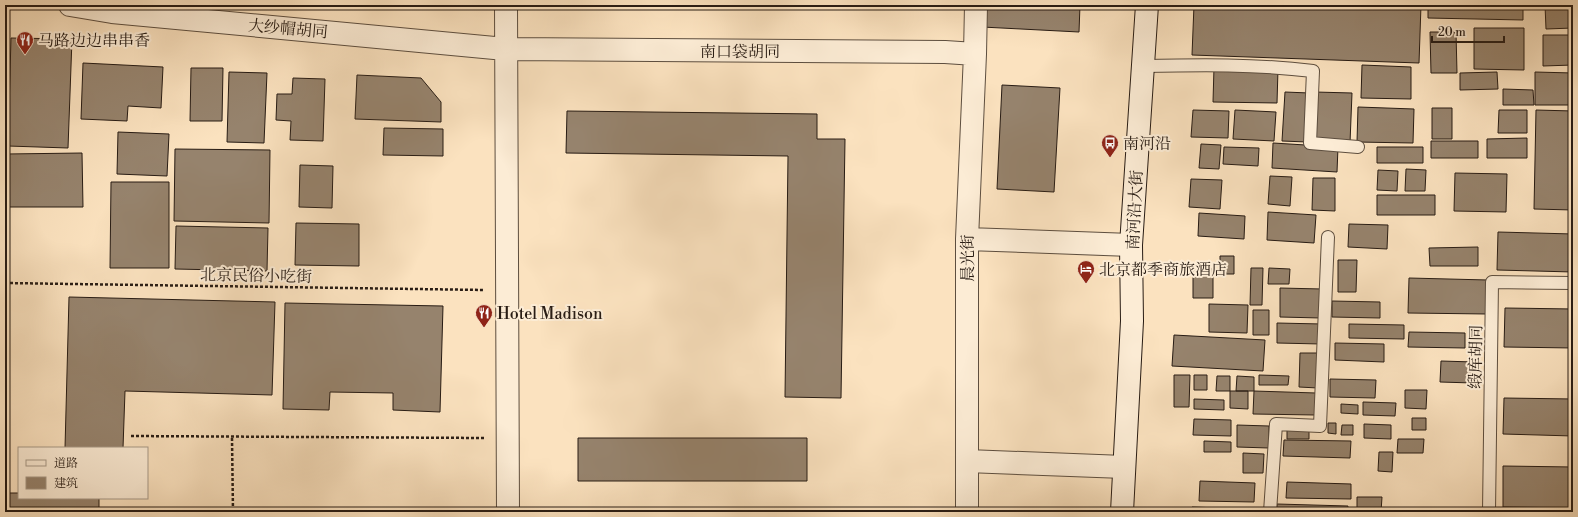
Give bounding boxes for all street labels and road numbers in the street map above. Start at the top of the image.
street label: 大纱帽胡同 [247,16,329,42]
street label: 南口袋胡同 [700,42,780,62]
street label: 南河沿大街 [1123,170,1147,251]
street label: 晨光街 [958,234,978,282]
street label: 北京民俗小吃街 [200,265,312,287]
street label: 缎库胡同 [1465,325,1487,389]

